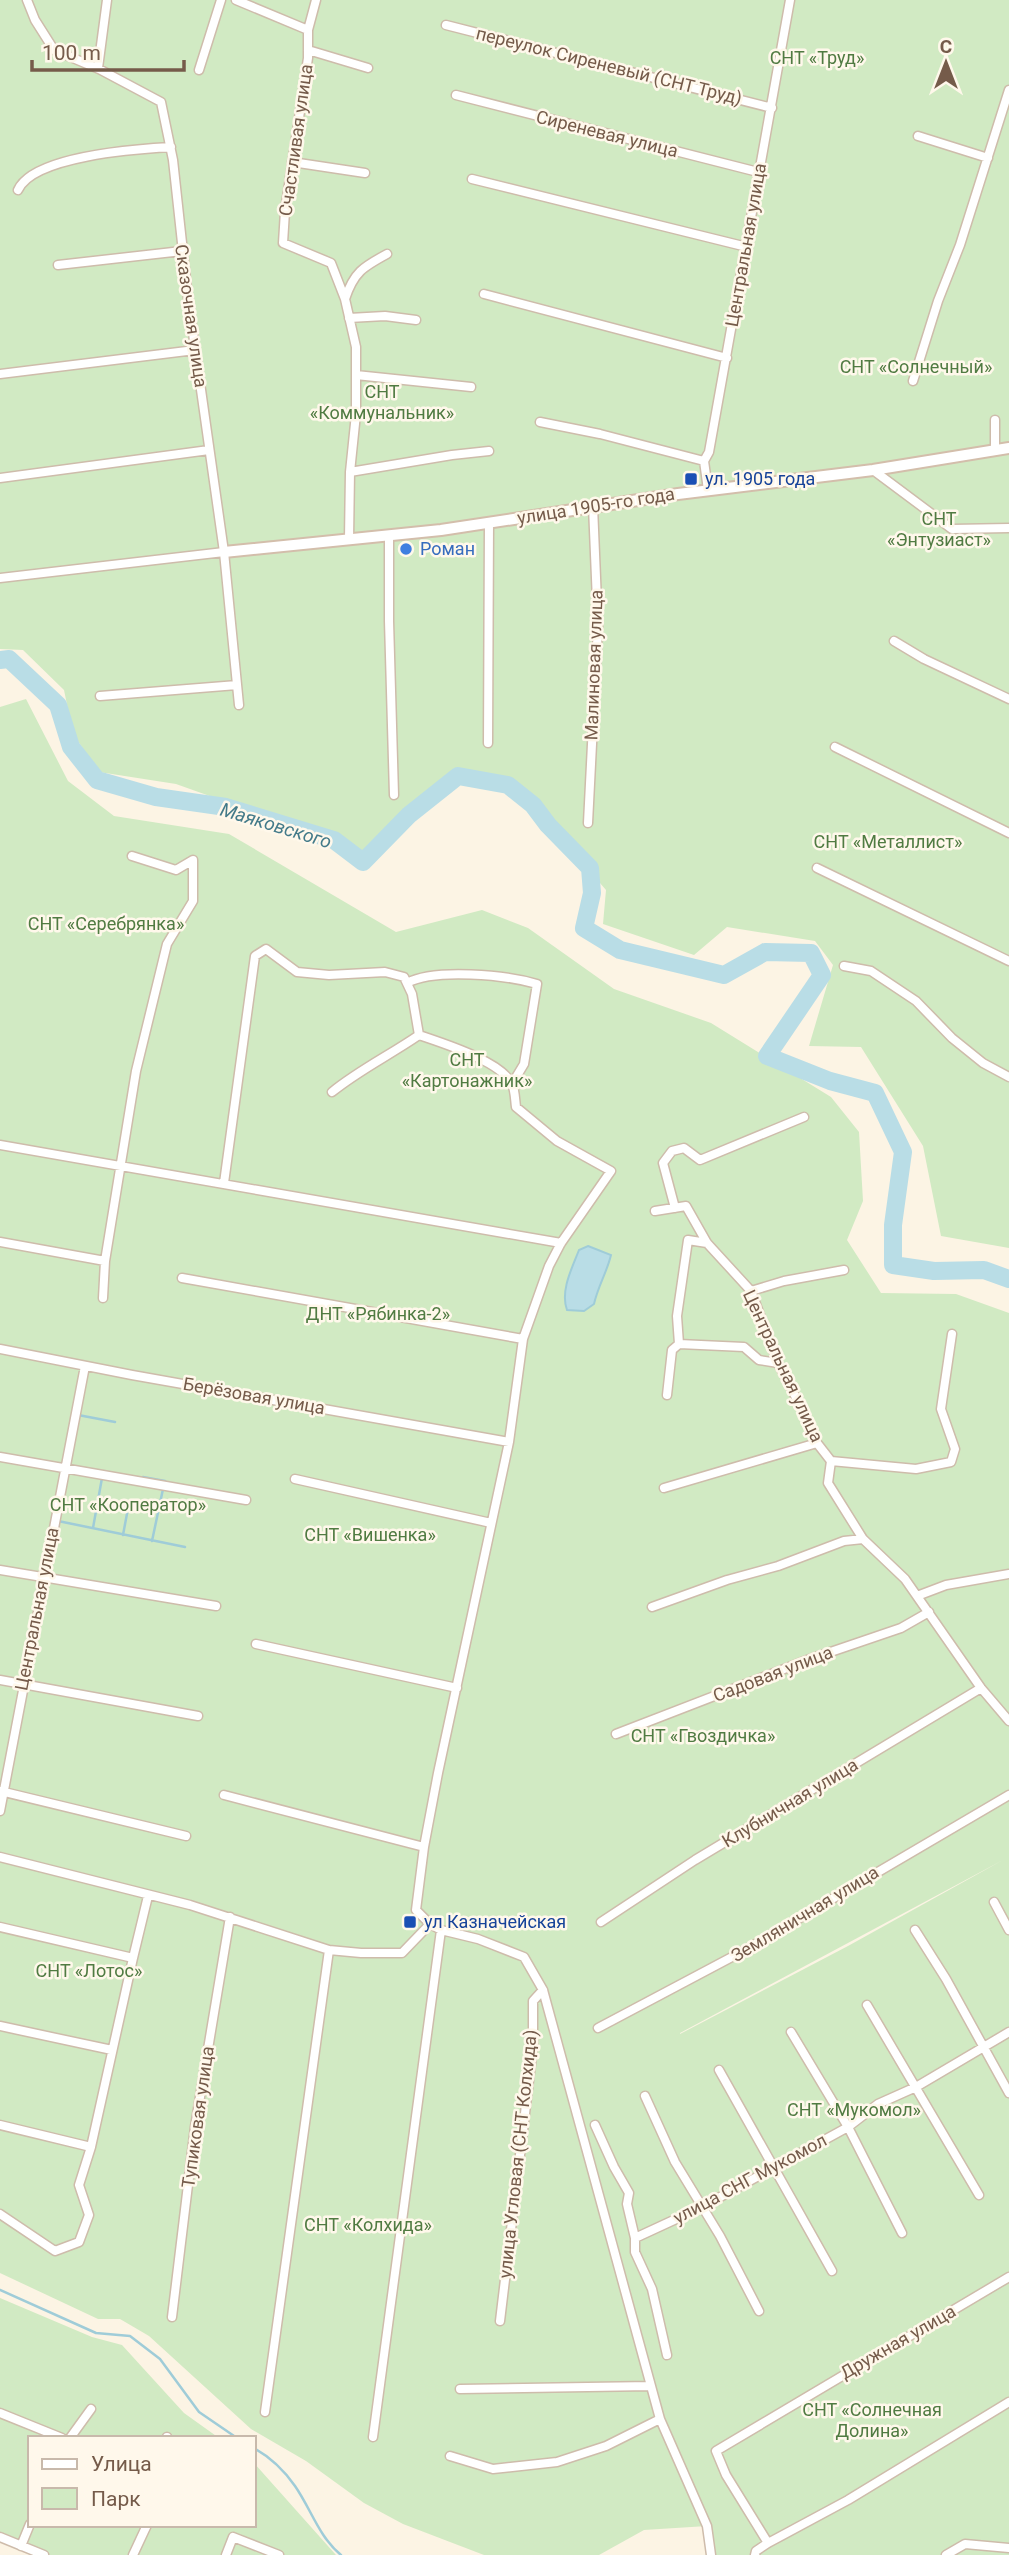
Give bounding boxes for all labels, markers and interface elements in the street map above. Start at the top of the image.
street label: переулок Сиреневый (СНТ Труд) [474,22,744,110]
scale bar [32,28,184,72]
north arrow [911,28,981,98]
text: С [940,35,952,58]
text: 100 m [42,41,101,65]
park label: СНТ «Труд» [770,47,864,68]
street label: Счастливая улица [274,63,317,217]
street label: Сиреневая улица [534,106,680,161]
street label: Центральная улица [721,161,770,328]
street label: Сказочная улица [171,243,212,389]
park label: СНТ «Солнечный» [840,356,992,377]
park label: СНТ «Коммунальник» [310,381,454,423]
place label: ул. 1905 года [705,468,815,489]
marker: ул. 1905 года [683,471,699,487]
street label: улица 1905-го года [516,483,676,528]
park label: СНТ «Энтузиаст» [887,508,991,550]
place label: Роман [420,538,475,559]
marker: Роман [398,541,414,557]
street label: Малиновая улица [580,589,607,741]
water label: Маяковского [217,798,334,853]
park label: СНТ «Металлист» [814,831,962,852]
park label: СНТ «Серебрянка» [28,913,184,934]
park label: СНТ «Картонажник» [402,1049,532,1091]
street label: Центральная улица [739,1286,828,1445]
park label: ДНТ «Рябинка-2» [306,1303,450,1324]
street label: Берёзовая улица [181,1373,327,1418]
park label: СНТ «Кооператор» [50,1494,206,1515]
park label: СНТ «Вишенка» [304,1524,436,1545]
street label: Центральная улица [10,1526,63,1692]
street label: Садовая улица [710,1641,836,1706]
park label: СНТ «Гвоздичка» [631,1725,775,1746]
street label: Клубничная улица [718,1754,861,1851]
street label: Земляничная улица [727,1861,882,1966]
place label: ул Казначейская [424,1911,566,1932]
marker: ул Казначейская [402,1914,418,1930]
park label: СНТ «Лотос» [36,1960,142,1981]
street label: улица Угловая (СНТ Колхида) [494,2029,542,2279]
street label: Тупиковая улица [177,2045,218,2189]
park label: СНТ «Мукомол» [787,2099,921,2120]
street label: улица СНГ Мукомол [669,2129,830,2228]
park label: СНТ «Колхида» [304,2214,432,2235]
street label: Дружная улица [836,2300,959,2383]
park label: СНТ «Солнечная Долина» [802,2399,942,2441]
legend [28,2436,256,2527]
text: Улица [91,2452,152,2476]
text: Парк [91,2487,141,2511]

